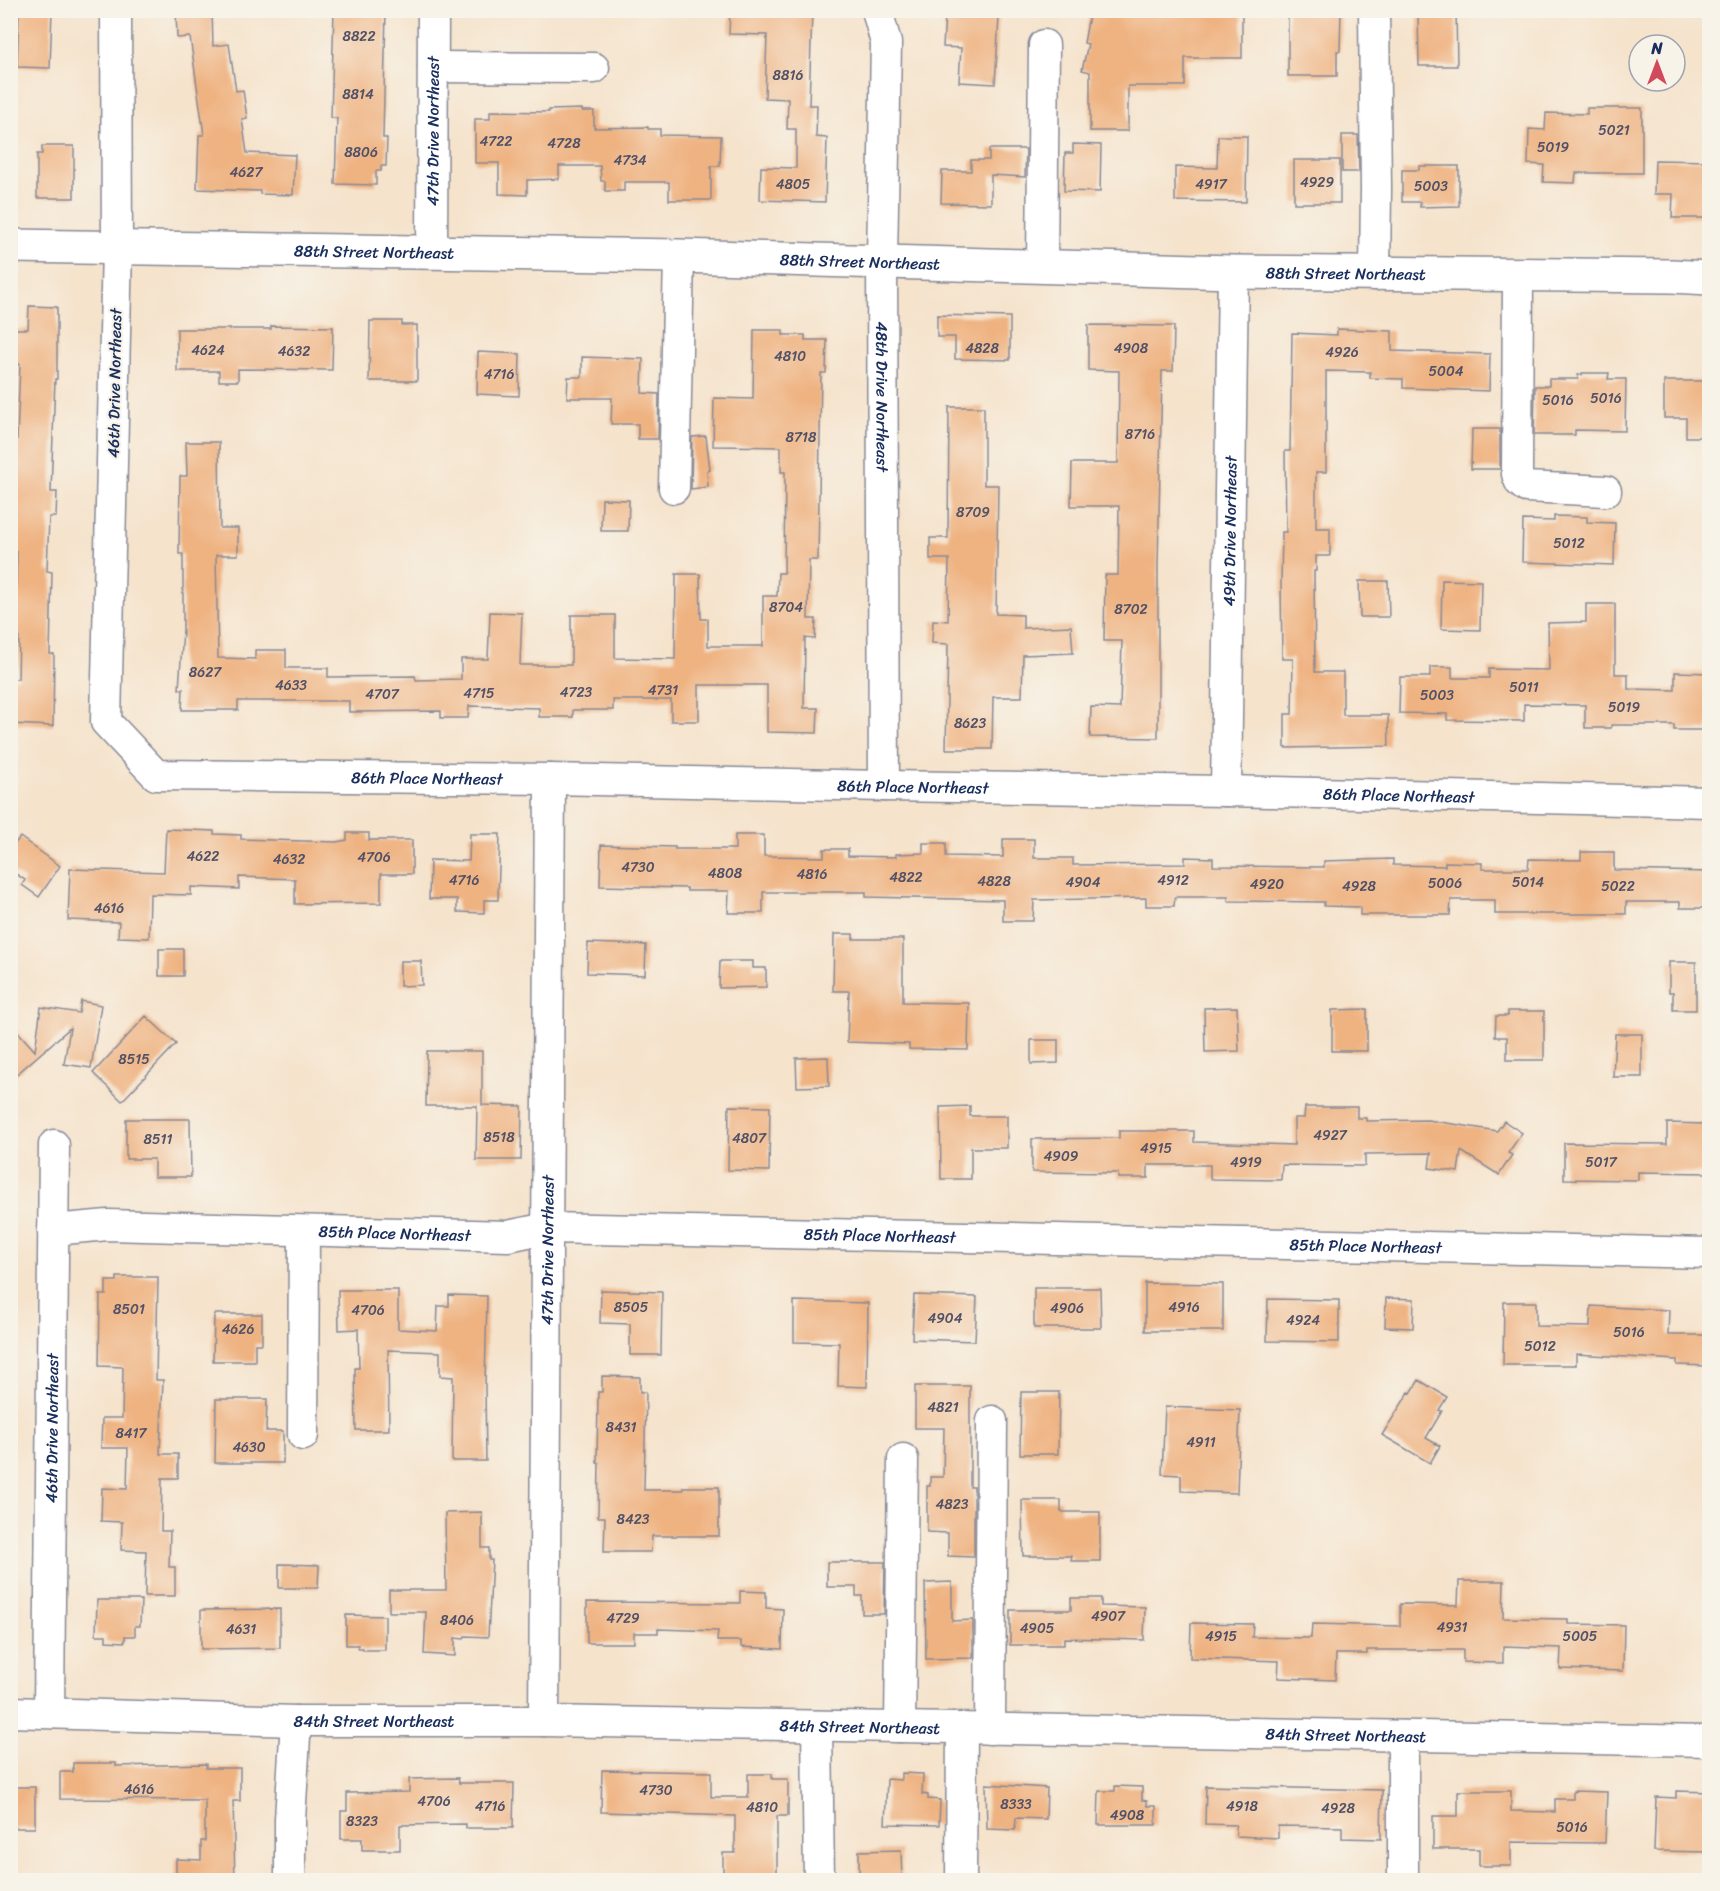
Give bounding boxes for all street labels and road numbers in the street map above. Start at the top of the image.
street label: 47th Drive Northeast [418,55,448,206]
street label: 88th Street Northeast [294,236,454,268]
street label: 88th Street Northeast [779,245,940,279]
street label: 88th Street Northeast [1265,258,1426,289]
street label: 46th Drive Northeast [99,307,130,458]
street label: 48th Drive Northeast [867,322,897,473]
street label: 49th Drive Northeast [1214,455,1246,606]
street label: 86th Place Northeast [351,763,504,794]
street label: 86th Place Northeast [837,771,990,803]
street label: 86th Place Northeast [1323,779,1476,812]
street label: 47th Drive Northeast [533,1174,562,1325]
street label: 85th Place Northeast [318,1217,472,1250]
street label: 85th Place Northeast [803,1220,957,1252]
street label: 85th Place Northeast [1289,1230,1443,1262]
street label: 46th Drive Northeast [37,1352,67,1503]
street label: 84th Street Northeast [293,1707,454,1736]
street label: 84th Street Northeast [779,1711,940,1743]
street label: 84th Street Northeast [1265,1719,1426,1751]

